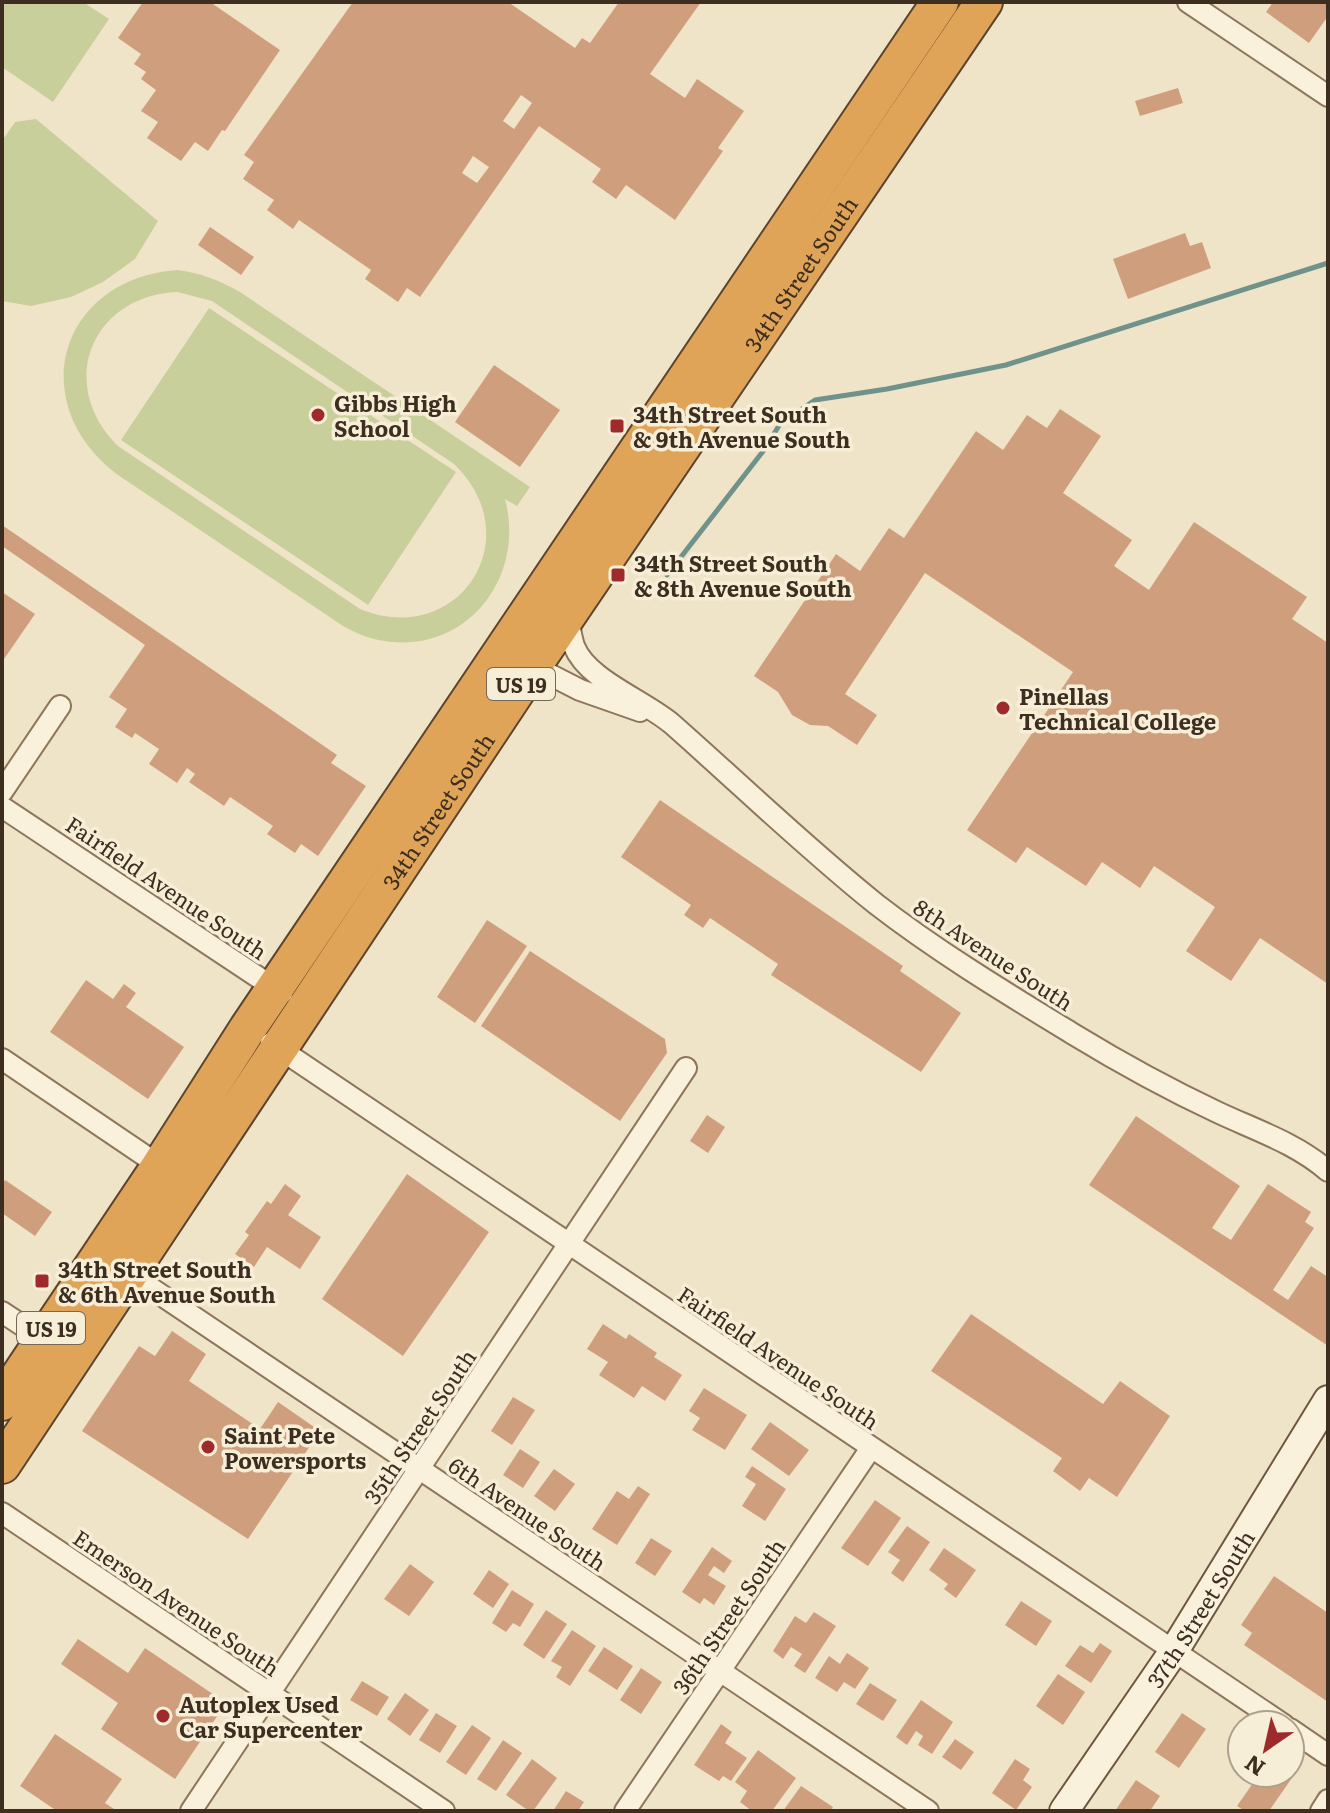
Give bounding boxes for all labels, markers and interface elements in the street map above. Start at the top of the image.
street label: 34th Street South [735,189,864,358]
place label: Gibbs High School [334,386,457,444]
place label: 34th Street South & 9th Avenue South [633,397,850,455]
marker: Gibbs High School [309,406,327,424]
marker: 34th Street South & 9th Avenue South [608,417,626,435]
place label: 34th Street South & 8th Avenue South [634,546,852,604]
marker: 34th Street South & 8th Avenue South [609,566,627,584]
road number: US 19 [487,668,555,700]
place label: Pinellas Technical College [1019,679,1216,737]
marker: Pinellas Technical College [994,699,1012,717]
street label: 34th Street South [373,725,501,895]
street label: Fairfield Avenue South [60,807,274,967]
street label: 8th Avenue South [908,890,1080,1018]
place label: 34th Street South & 6th Avenue South [58,1252,276,1310]
marker: 34th Street South & 6th Avenue South [33,1272,51,1290]
street label: Fairfield Avenue South [672,1277,886,1437]
road number: US 19 [17,1312,85,1344]
street label: 35th Street South [355,1342,483,1510]
place label: Saint Pete Powersports [224,1418,366,1476]
marker: Saint Pete Powersports [199,1438,217,1456]
street label: 6th Avenue South [442,1448,614,1578]
street label: Emerson Avenue South [67,1520,287,1684]
street label: 37th Street South [1138,1523,1261,1694]
street label: 36th Street South [664,1531,792,1701]
place label: Autoplex Used Car Supercenter [179,1687,362,1745]
marker: Autoplex Used Car Supercenter [154,1707,172,1725]
north arrow [1226,1709,1306,1789]
text: N [1237,1748,1271,1786]

